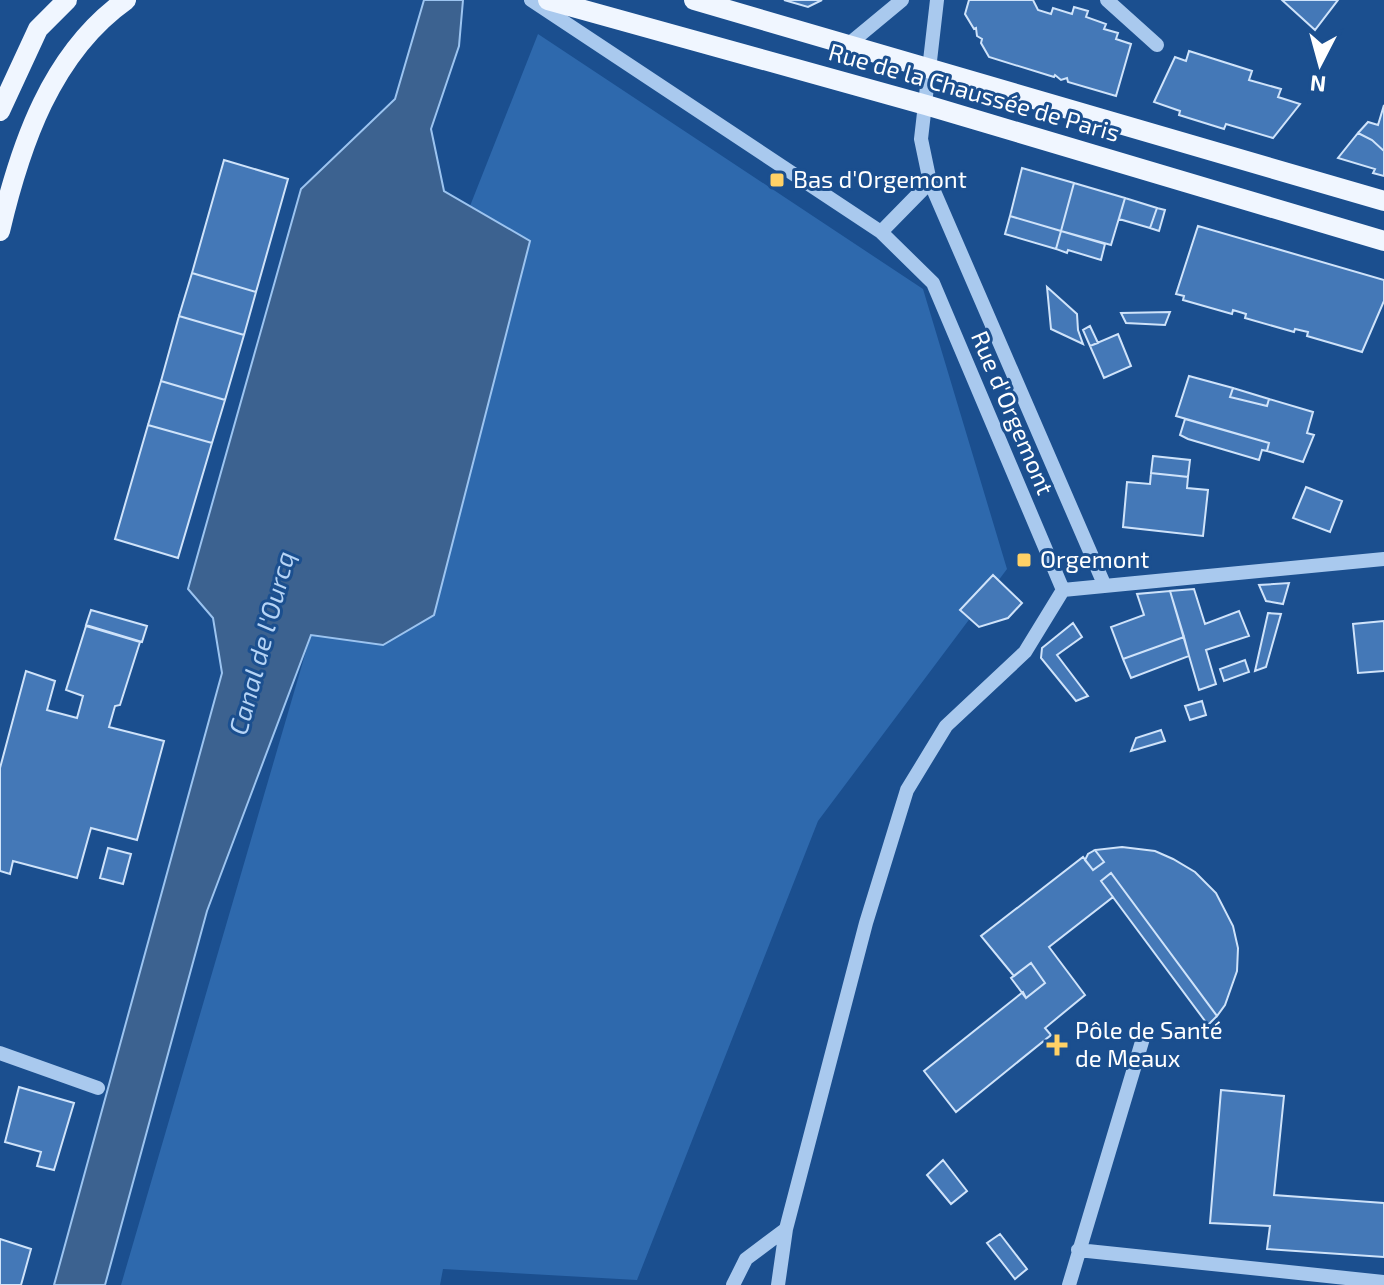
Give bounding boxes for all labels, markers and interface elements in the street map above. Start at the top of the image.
north arrow [1280,24,1360,104]
street label: Rue de la Chaussée de Paris [826,36,1123,147]
text: N [1309,71,1327,99]
place label: Bas d'Orgemont [793,164,967,193]
marker: Bas d'Orgemont [768,171,786,189]
street label: Rue d'Orgemont [966,326,1061,499]
place label: Orgemont [1040,544,1150,573]
water label: Canal de l'Ourcq [221,547,300,738]
marker: Orgemont [1015,551,1033,569]
place label: Pôle de Santé de Meaux [1075,1015,1223,1072]
marker: Pôle de Santé de Meaux [1046,1034,1068,1056]

